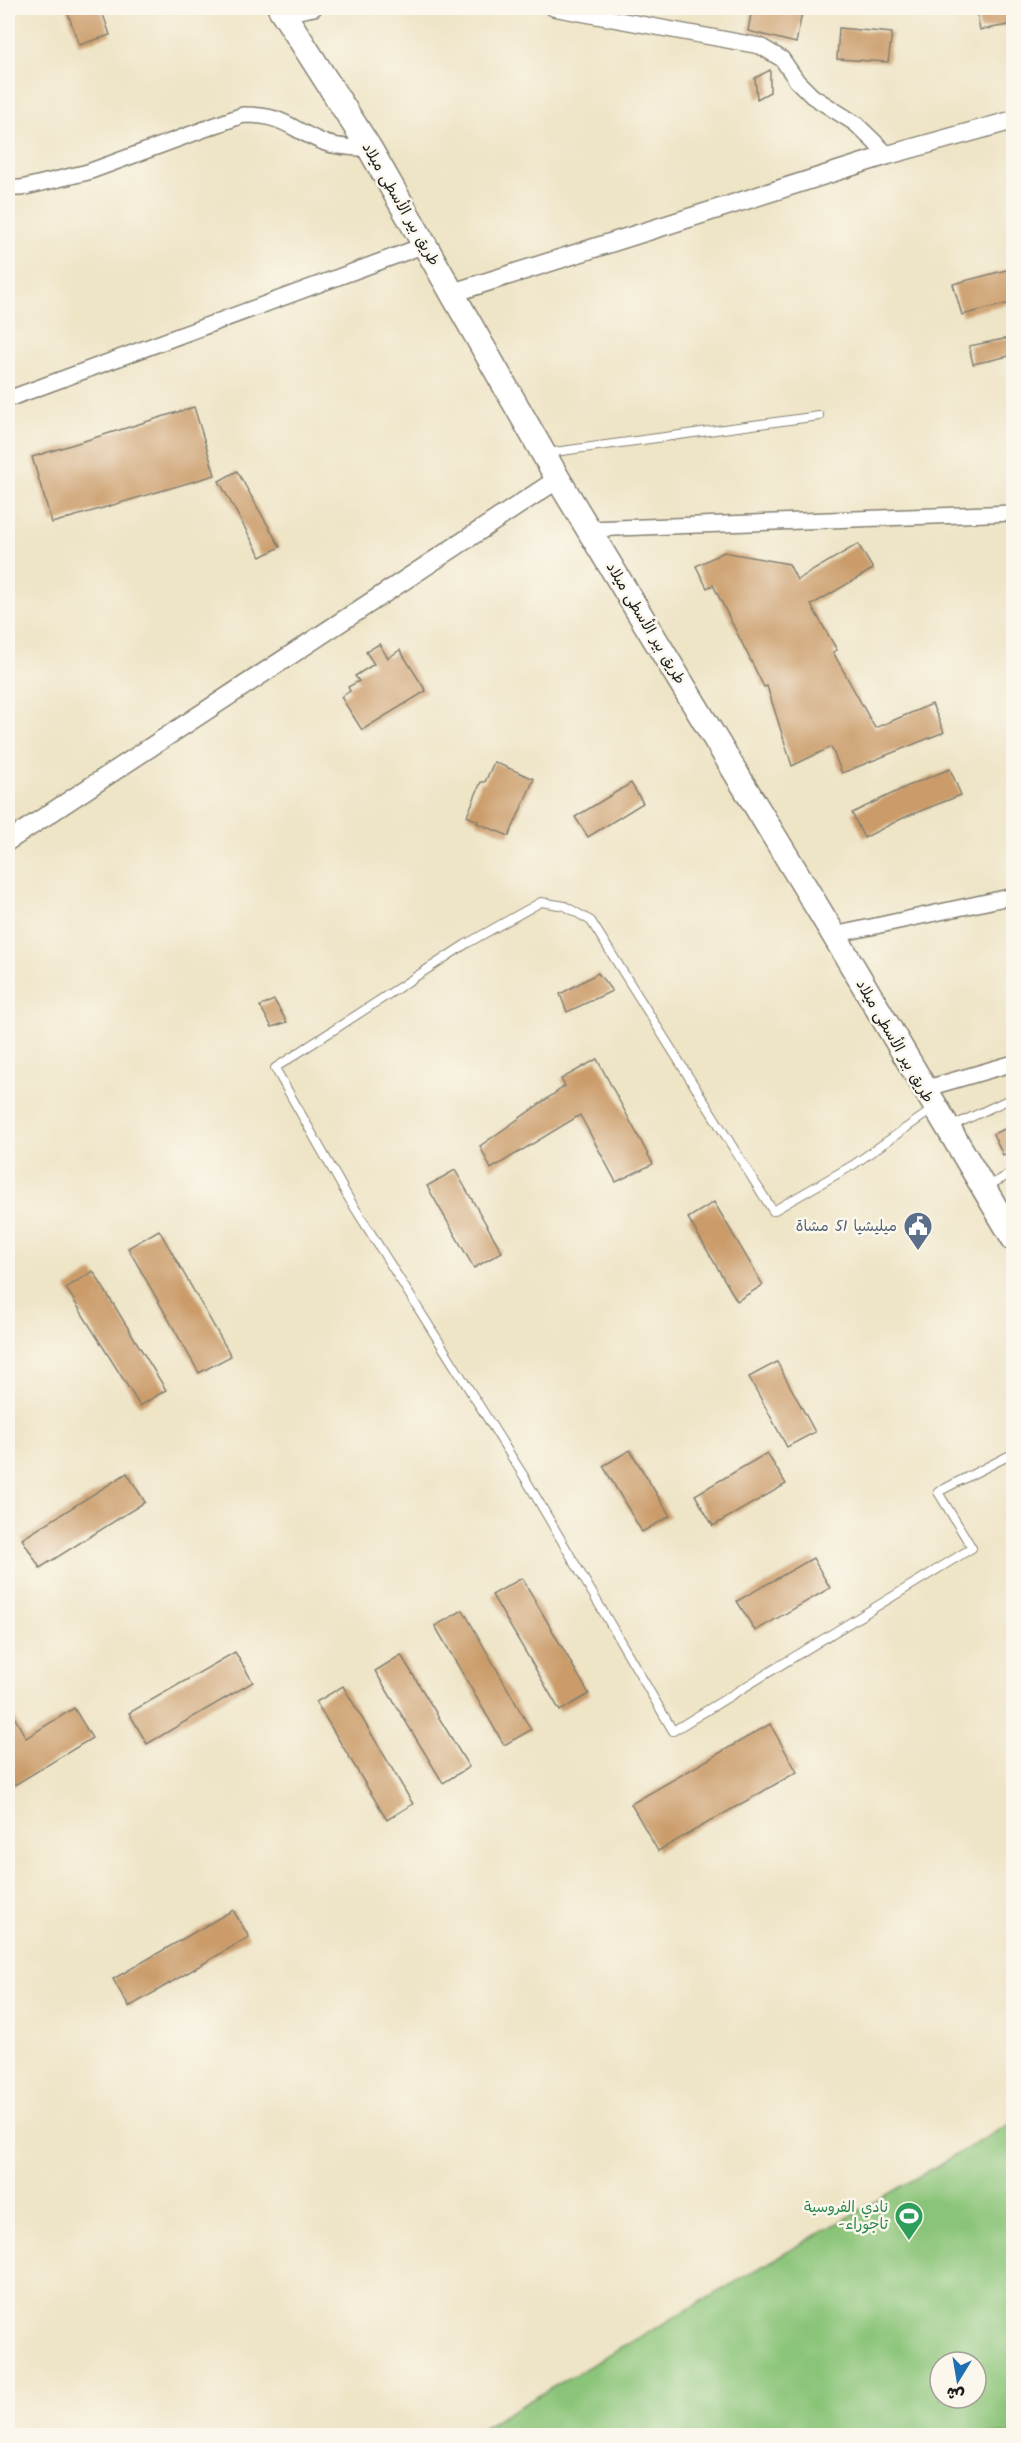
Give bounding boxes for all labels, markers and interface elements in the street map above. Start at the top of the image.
street label: طريق بير الأسطى ميلاد [355,138,445,271]
street label: طريق بير الأسطى ميلاد [599,558,691,689]
street label: طريق بير الأسطى ميلاد [849,975,939,1108]
public building icon: ميليشيا 51 مشاة [902,1210,934,1252]
place label: ميليشيا 51 مشاة [796,1215,897,1239]
place label: نادي الفروسية -تاجوراء [804,2196,889,2237]
sports icon: نادي الفروسية -تاجوراء [893,2200,925,2242]
north arrow [928,2350,988,2410]
text: ش [944,2379,966,2407]

